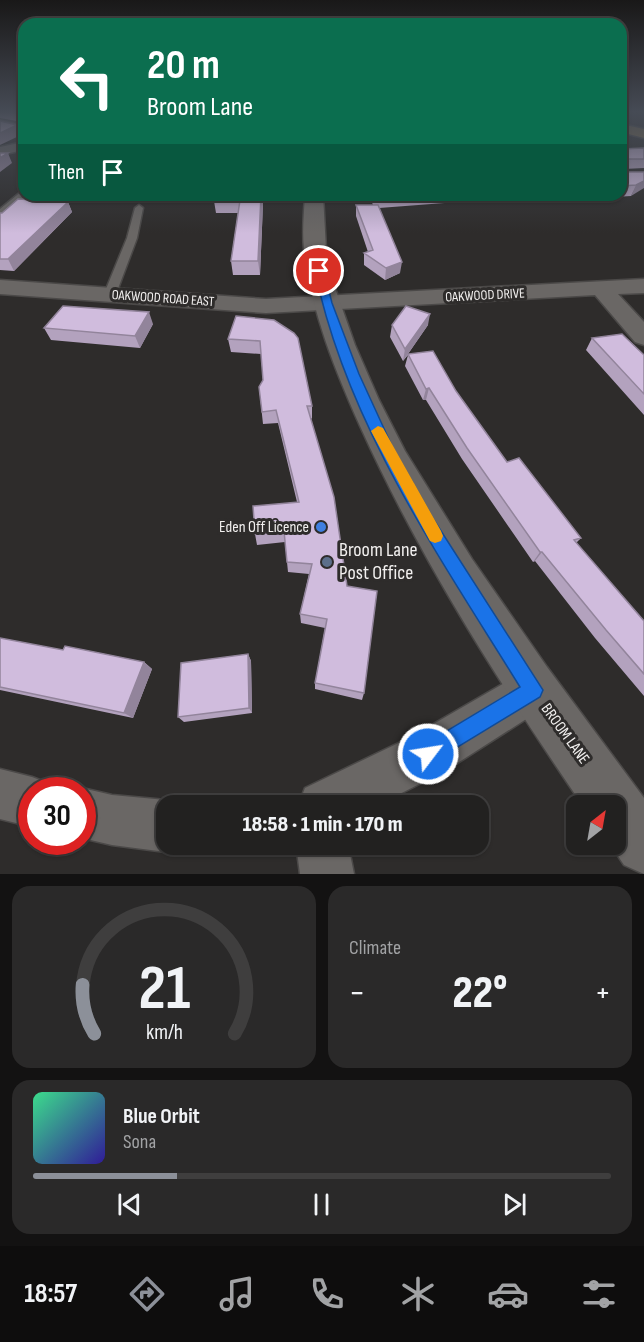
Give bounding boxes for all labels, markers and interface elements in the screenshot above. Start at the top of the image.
text: 20 m [147,40,220,91]
icon: left [48,42,126,120]
text: Broom Lane [147,91,253,123]
icon: arrive [96,156,129,189]
text: Then [48,159,84,186]
pin [293,245,344,296]
icon: arrive [302,254,335,287]
street label: OAKWOOD DRIVE [445,284,525,306]
street label: OAKWOOD ROAD EAST [111,286,215,310]
place label: Eden Off Licence [219,518,309,537]
marker: Eden Off Licence [314,520,328,534]
place label: Broom Lane Post Office [339,538,418,585]
marker: Broom Lane Post Office [320,555,334,569]
street label: BROOM LANE [537,700,593,768]
position arrow [396,722,460,786]
speed limit sign: 30 [18,777,96,855]
north arrow [566,795,626,855]
map controls [566,795,626,855]
text: 18:58 · 1 min · 170 m [242,811,403,838]
text: Climate [349,936,401,960]
text: 21 [138,952,190,1027]
text: 22° [452,966,508,1021]
text: − [349,973,365,1013]
text: + [595,973,611,1013]
text: km/h [145,1020,183,1045]
text: Blue Orbit [123,1103,200,1130]
text: Sona [123,1130,156,1154]
icon: previous [113,1188,146,1221]
icon: pause [305,1188,338,1221]
icon: next [498,1188,531,1221]
icon: directions [126,1273,168,1315]
icon: music [216,1273,258,1315]
icon: phone [306,1273,348,1315]
icon: climate [397,1273,439,1315]
icon: car [487,1273,529,1315]
icon: filters [578,1273,620,1315]
text: 18:57 [24,1278,77,1310]

